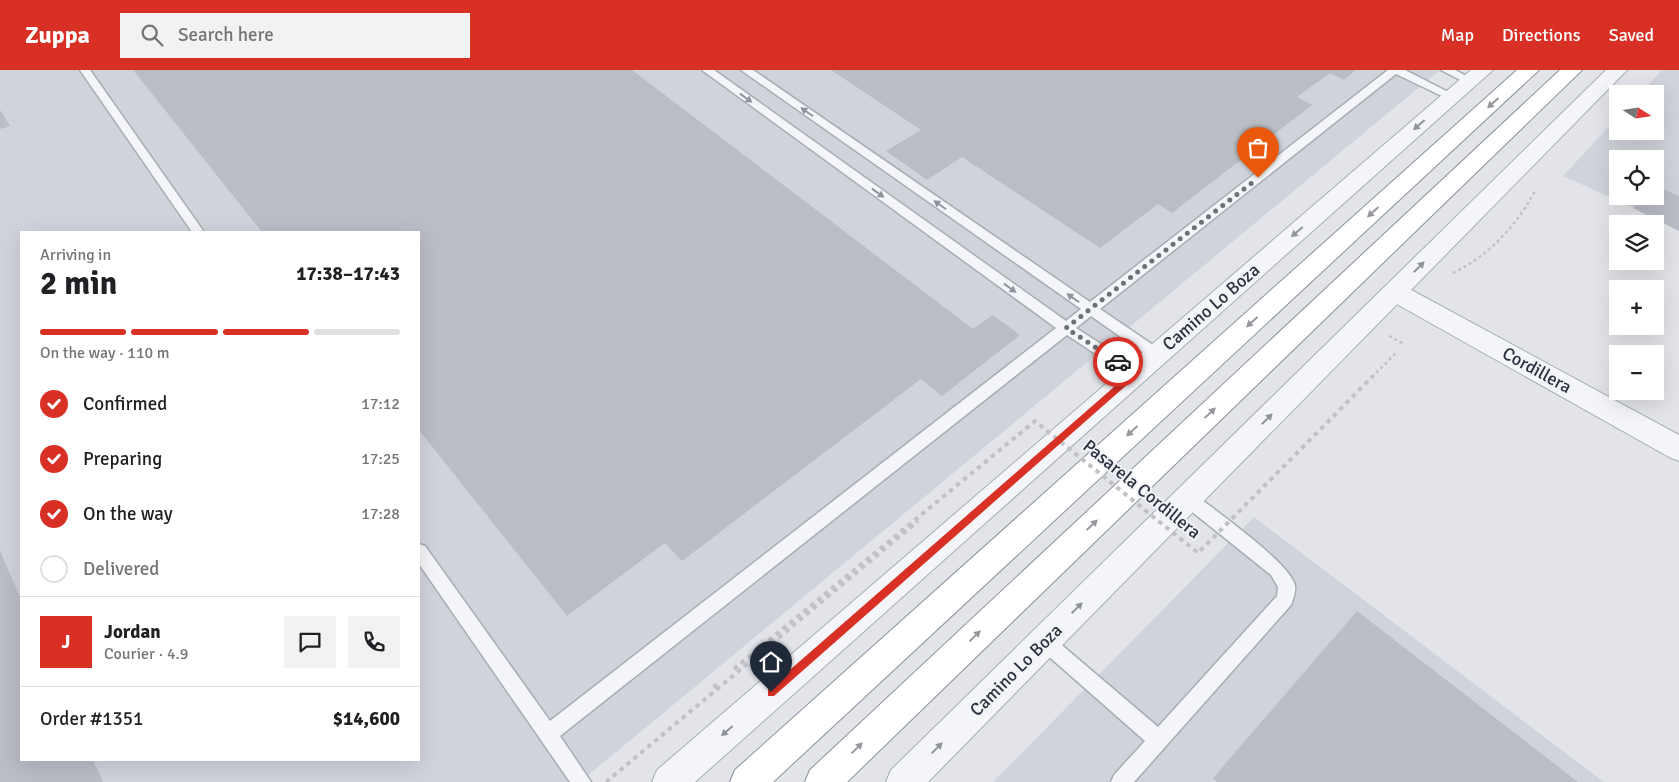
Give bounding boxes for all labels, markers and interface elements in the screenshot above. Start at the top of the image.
search box [120,13,470,58]
text: Zuppa [25,20,90,50]
icon: search [138,21,166,49]
text: Search here [178,23,274,47]
text: Map [1441,24,1474,46]
text: Directions [1502,24,1581,46]
text: Saved [1609,24,1654,46]
north arrow [1609,85,1664,140]
map controls [1609,85,1664,400]
one-way arrow [739,93,752,104]
one-way arrow [1487,97,1499,109]
one-way arrow [800,107,813,117]
one-way arrow [1414,119,1426,131]
pin [1237,127,1279,178]
icon: bag [1244,134,1272,162]
button: locate [1609,150,1664,205]
one-way arrow [871,188,885,198]
one-way arrow [933,200,947,210]
one-way arrow [1367,206,1379,218]
button: layers [1609,215,1664,270]
one-way arrow [1292,226,1304,238]
text: Arriving in [40,245,111,265]
street label: Camino Lo Boza [1158,259,1264,355]
text: 17:38–17:43 [296,262,400,286]
one-way arrow [1413,262,1425,274]
text: 2 min [40,264,117,303]
button: + [1609,280,1664,335]
one-way arrow [1003,283,1017,293]
one-way arrow [1066,293,1080,303]
one-way arrow [1247,316,1259,328]
courier [1093,337,1143,387]
street label: Cordillera [1499,342,1575,398]
text: On the way · 110 m [40,343,170,363]
button: − [1609,345,1664,400]
icon: car [1104,348,1132,376]
icon: check [40,390,68,418]
text: Confirmed [83,392,167,416]
text: 17:12 [361,394,400,414]
one-way arrow [1204,407,1216,419]
one-way arrow [1261,413,1273,425]
one-way arrow [1127,425,1139,437]
street label: Pasarela Cordillera [1079,435,1205,543]
icon: check [40,445,68,473]
text: Preparing [83,447,162,471]
text: 17:25 [361,449,400,469]
icon: check [40,500,68,528]
text: On the way [83,502,173,526]
text: 17:28 [361,504,400,524]
one-way arrow [1086,519,1098,531]
text: Delivered [83,557,159,581]
one-way arrow [1071,602,1083,614]
button: chat [284,616,336,668]
button: phone [348,616,400,668]
street label: Camino Lo Boza [965,619,1067,721]
text: Jordan [104,620,161,644]
text: J [62,630,70,654]
one-way arrow [968,630,980,642]
pin [750,641,792,692]
text: Courier · 4.9 [104,644,188,664]
icon: home [757,648,785,676]
text: Order #1351 [40,707,143,731]
text: $14,600 [333,707,400,731]
one-way arrow [722,725,734,737]
one-way arrow [851,742,863,754]
one-way arrow [931,742,943,754]

